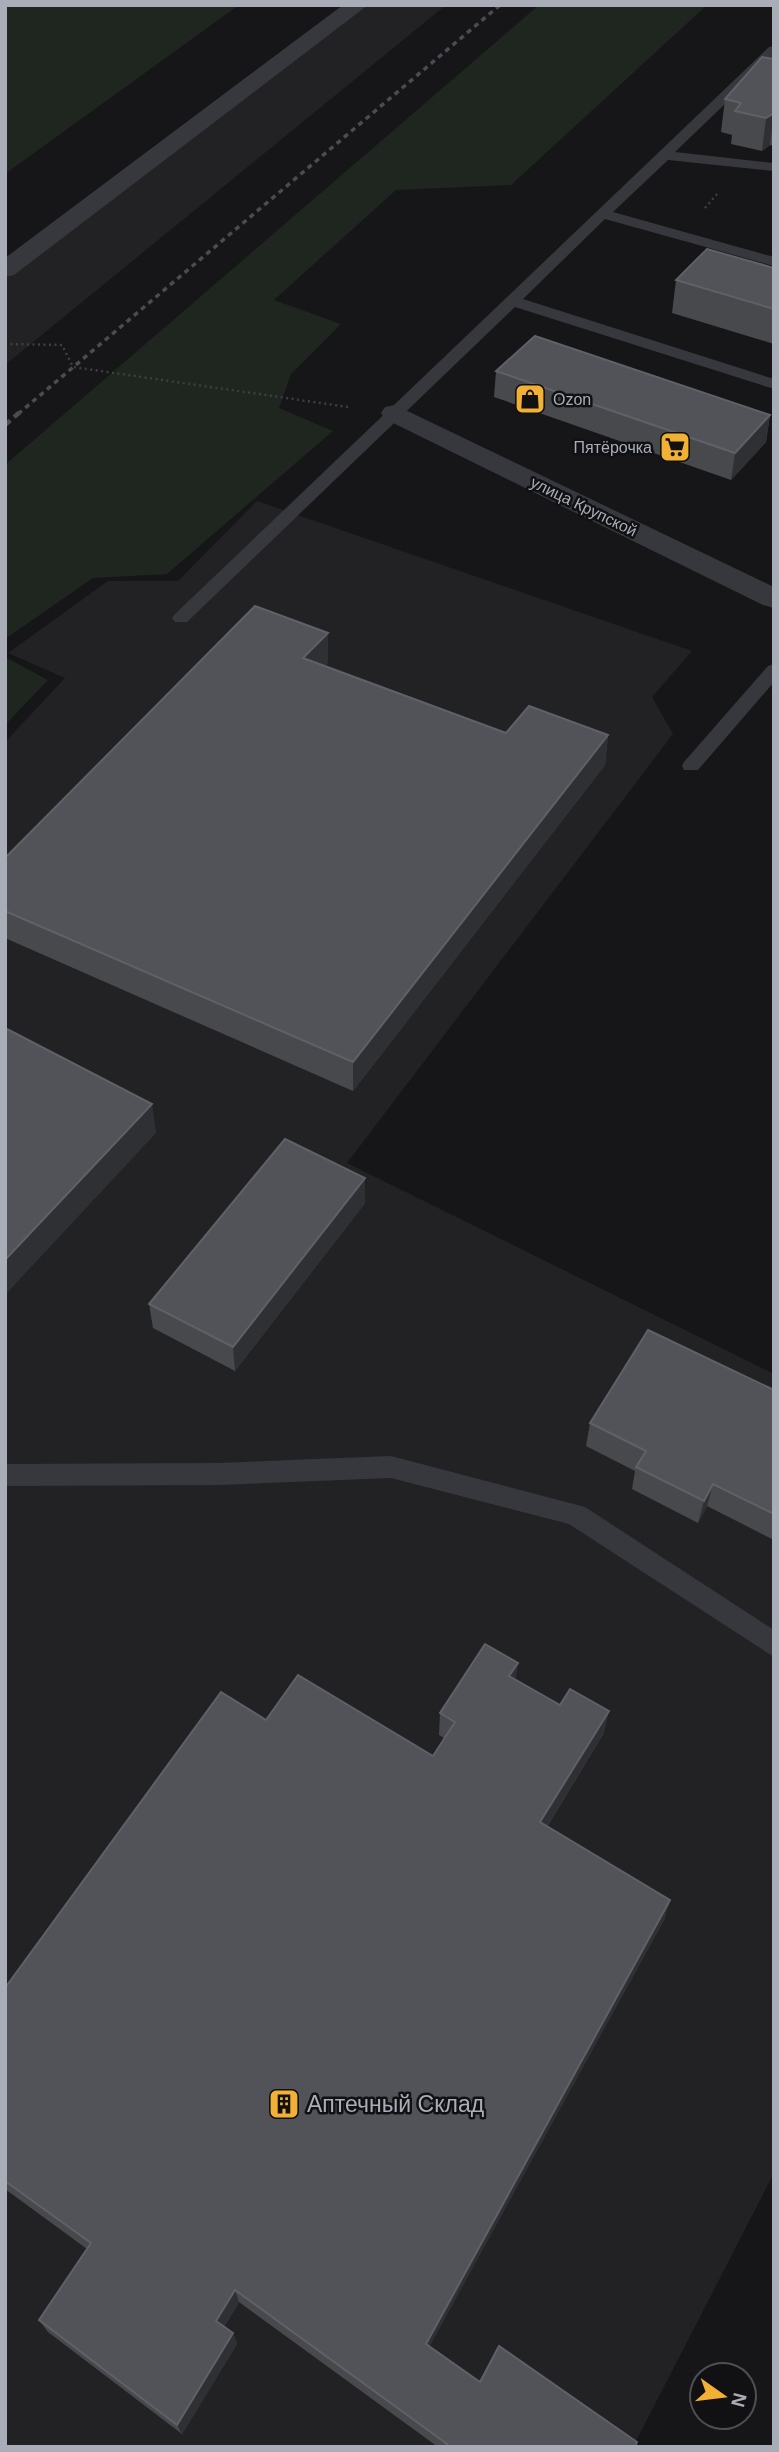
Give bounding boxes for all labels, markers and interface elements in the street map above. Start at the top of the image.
shop icon: Ozon [513,382,547,416]
place label: Ozon [553,391,591,408]
supermarket icon: Пятёрочка [658,430,692,464]
place label: Пятёрочка [574,439,652,456]
street label: улица Крупской [528,473,640,540]
building icon: Аптечный Склад [267,2087,301,2121]
place label: Аптечный Склад [307,2091,485,2117]
north arrow [688,2361,758,2431]
text: N [727,2391,751,2409]

